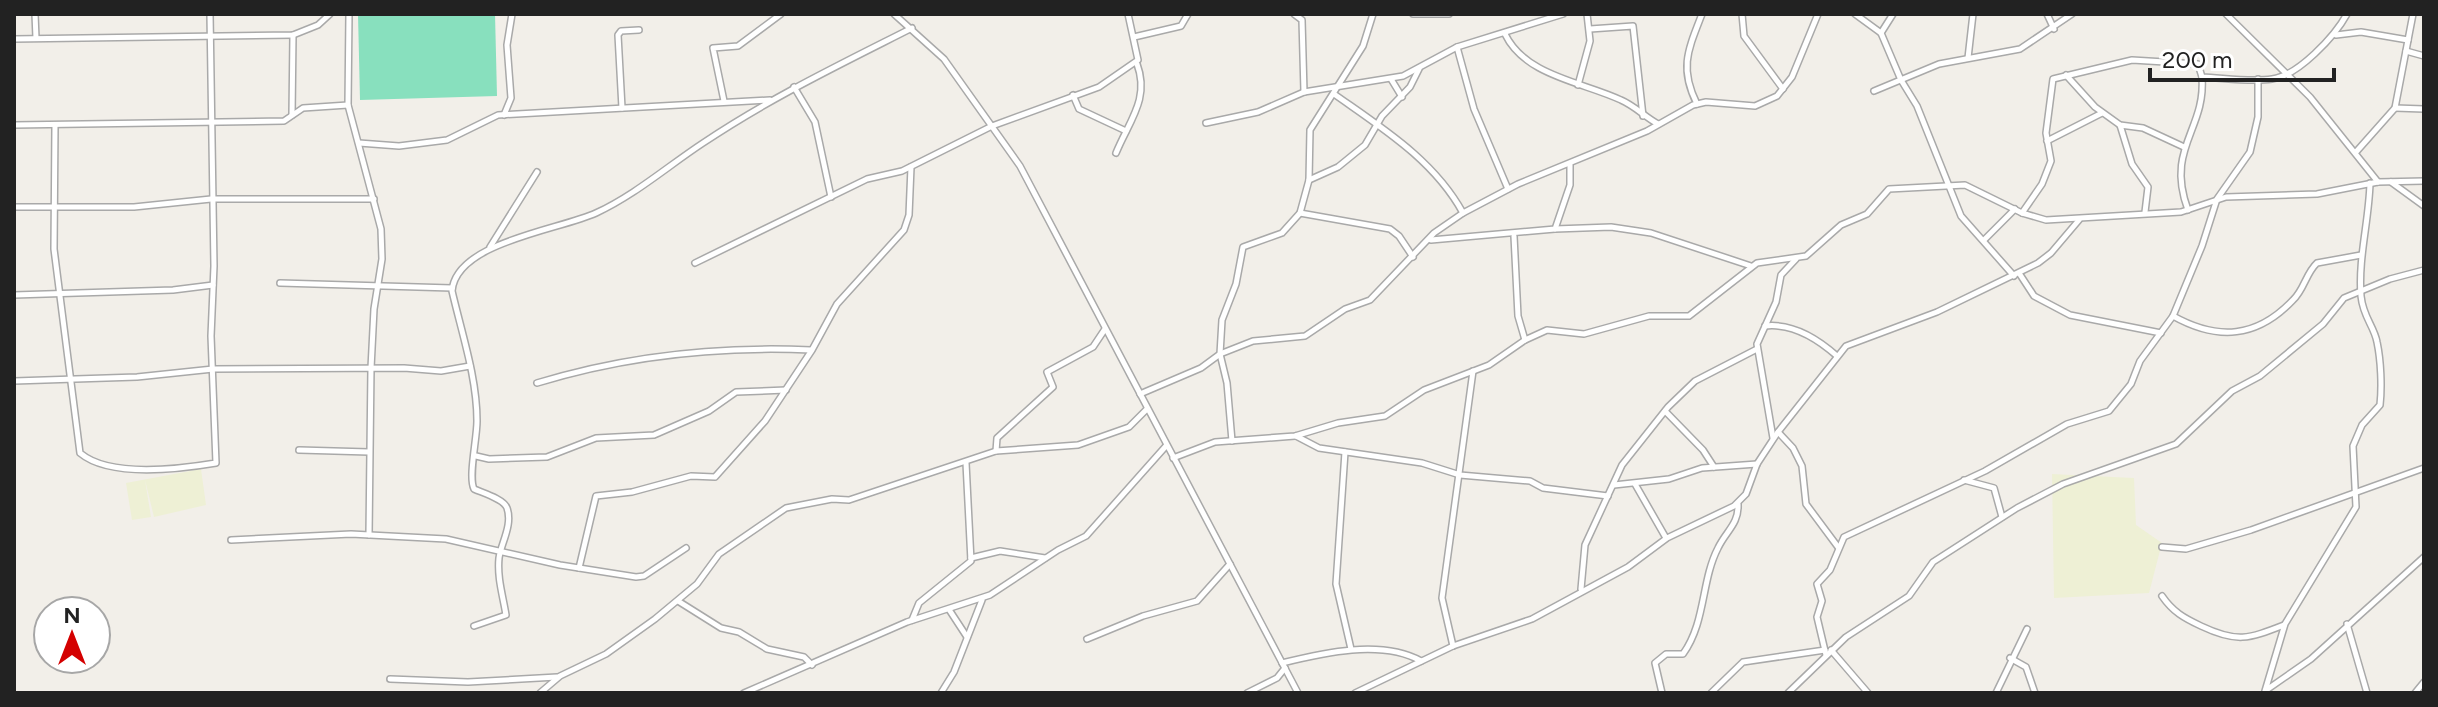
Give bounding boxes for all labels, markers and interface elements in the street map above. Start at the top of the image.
scale bar [2150,32,2334,82]
text: 200 m [2162,45,2233,74]
north arrow [32,595,112,675]
text: N [63,602,81,629]

